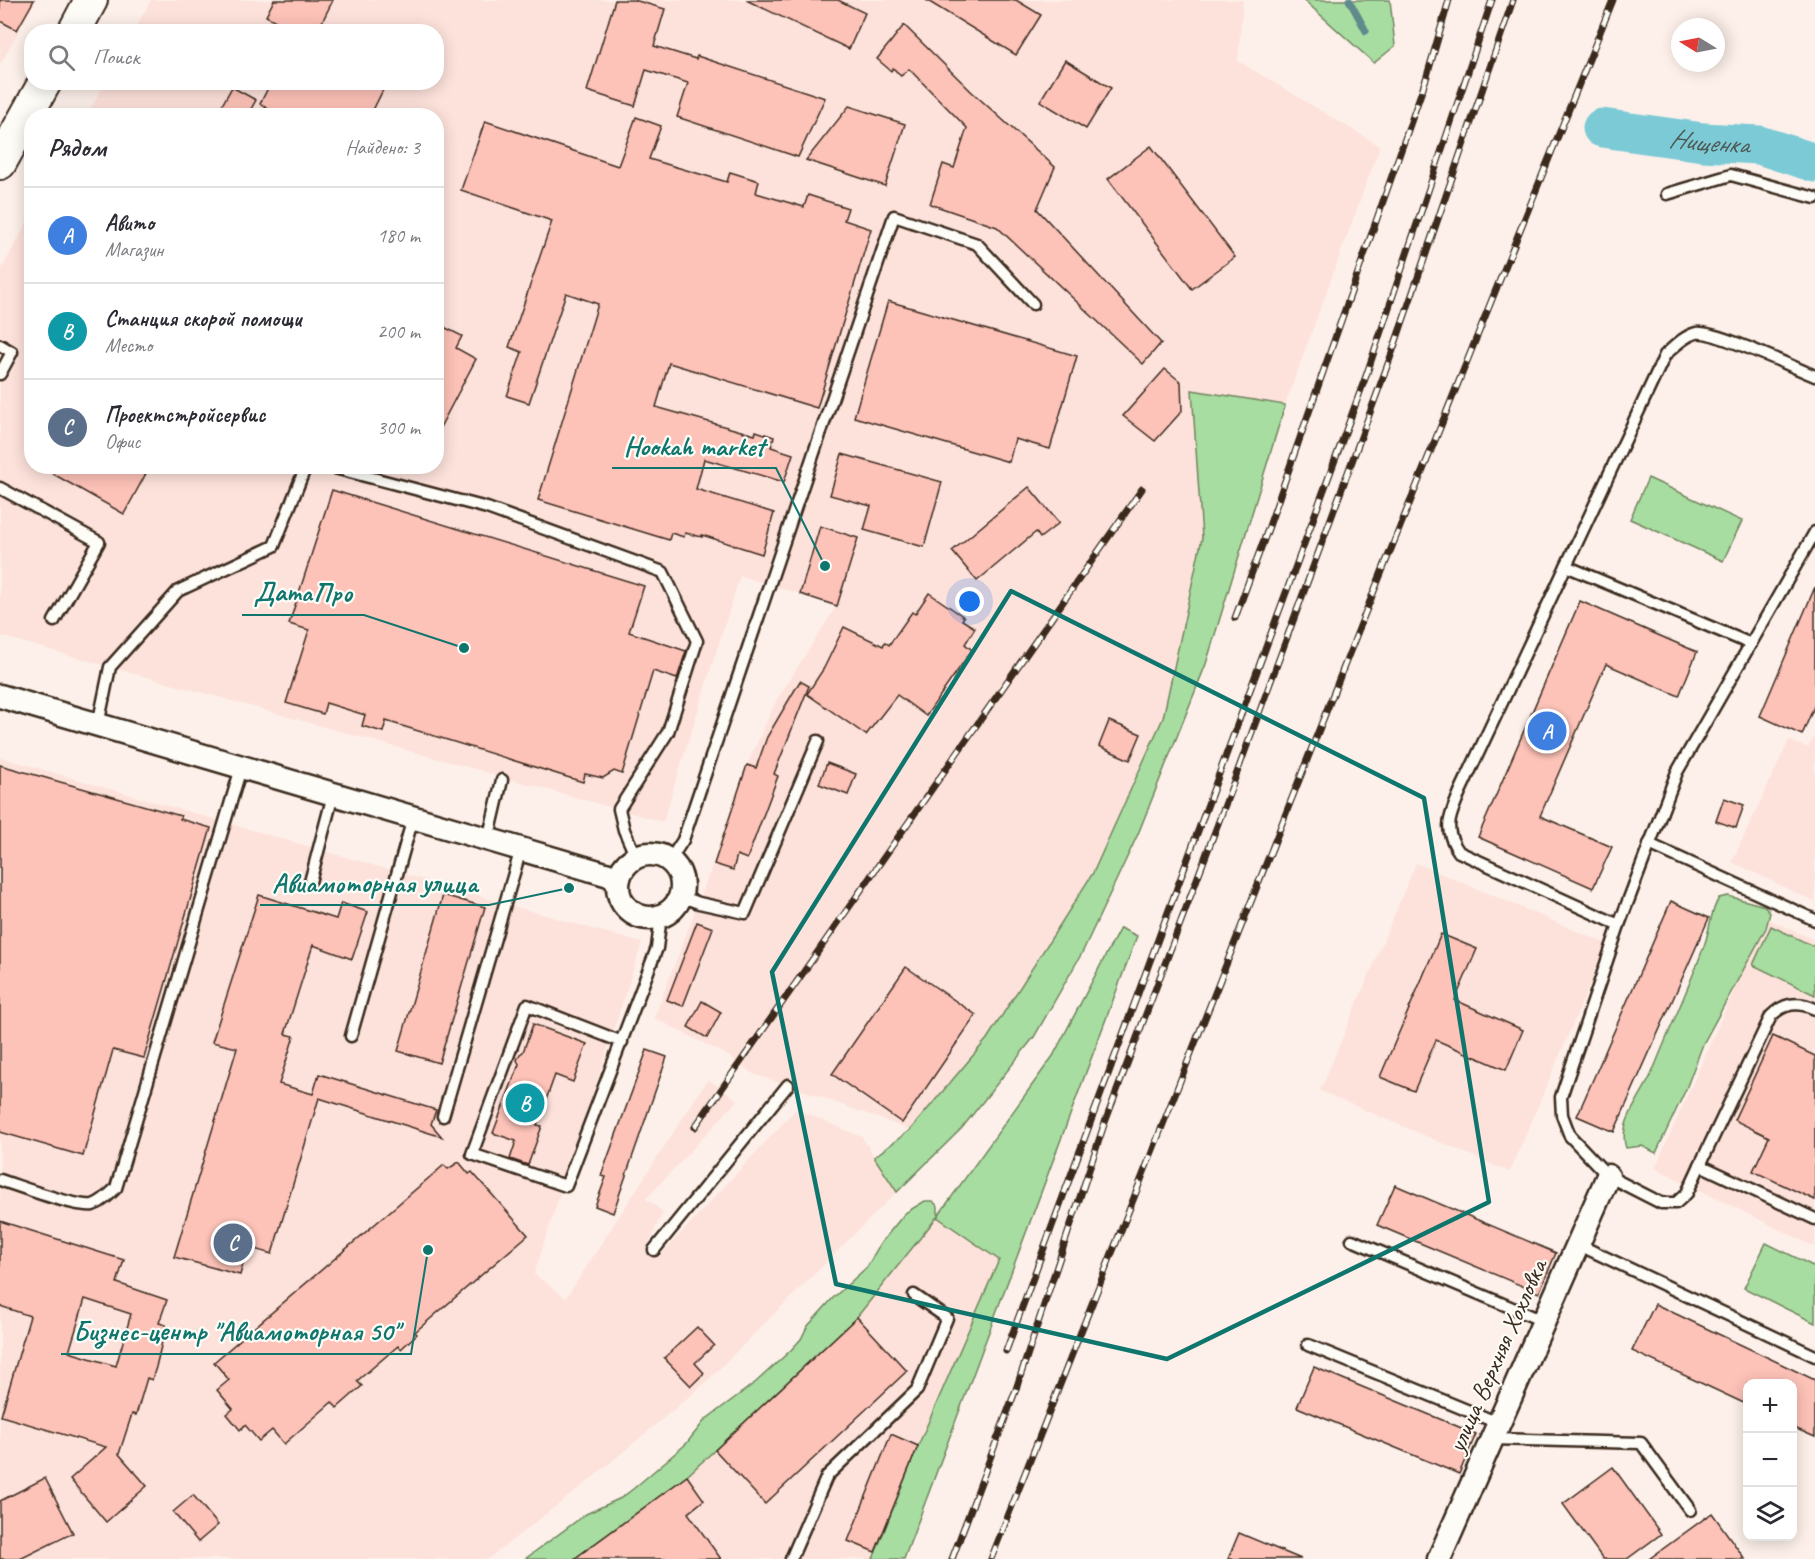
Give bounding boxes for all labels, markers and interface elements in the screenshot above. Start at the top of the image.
north arrow [1671,18,1725,72]
search box [24,24,444,90]
icon: search [45,41,78,74]
text: Поиск [93,43,139,71]
water label: Нищенка [1667,121,1753,162]
text: Рядом [48,131,106,164]
text: Найдено: 3 [345,135,420,160]
text: Авито [105,209,154,237]
text: A [62,223,73,248]
text: 180 m [377,223,420,248]
text: Магазин [105,237,163,262]
text: Станция скорой помощи [105,305,301,333]
text: B [62,319,73,344]
text: 200 m [377,319,420,344]
text: Место [105,333,152,358]
text: Проектстройсервис [105,401,265,429]
text: C [63,415,72,440]
text: 300 m [377,415,420,440]
callout: Hookah market [612,423,776,468]
text: Офис [105,429,140,454]
text: Hookah market [624,429,768,463]
callout: ДатаПро [242,570,364,615]
text: ДатаПро [254,575,353,609]
your location [955,587,984,616]
pin: A [1528,708,1566,754]
callout: Авиамоторная улица [260,860,489,905]
text: Авиамоторная улица [272,866,480,900]
pin: B [506,1080,544,1126]
pin: C [214,1220,252,1266]
street label: улица Верхняя Хохловка [1439,1252,1555,1459]
callout: Бизнес-центр "Авиамоторная 50" [61,1309,411,1354]
text: Бизнес-центр "Авиамоторная 50" [73,1314,404,1349]
map controls [1743,1379,1797,1541]
button: + [1743,1379,1797,1433]
button: − [1743,1433,1797,1487]
button: layers [1743,1487,1797,1541]

